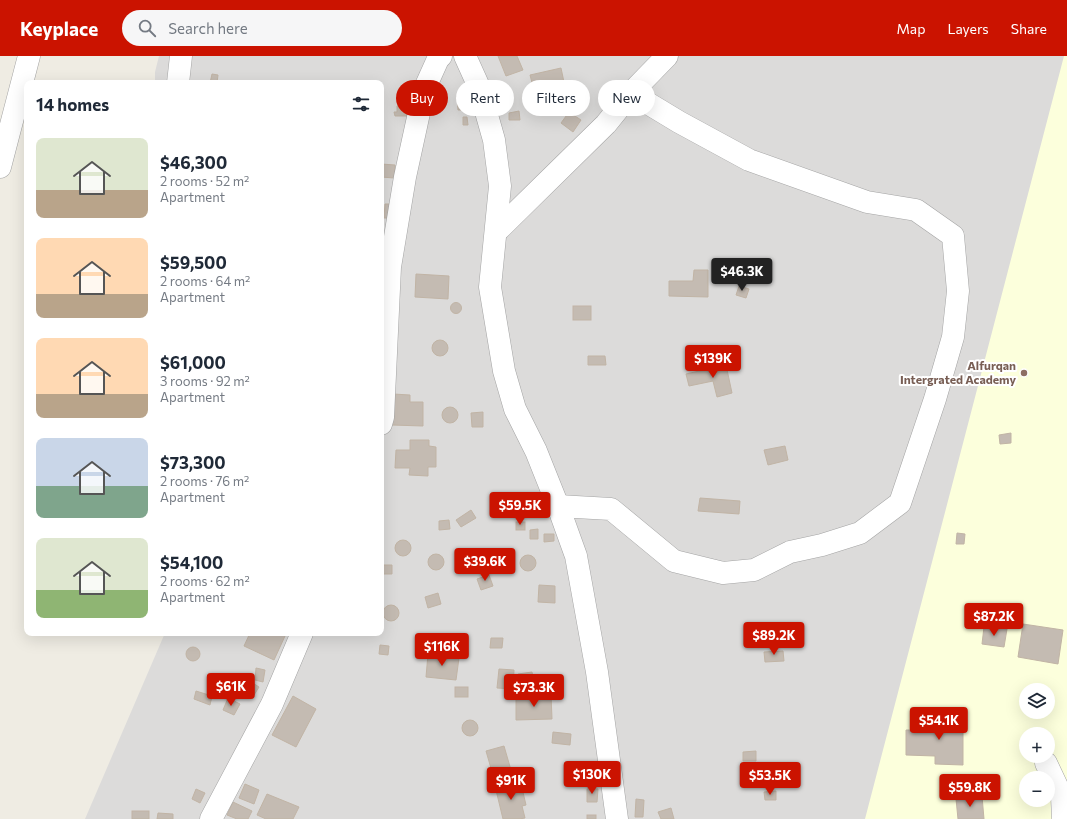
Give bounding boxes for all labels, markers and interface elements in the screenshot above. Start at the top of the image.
search box [122,10,402,46]
text: Keyplace [20,17,98,40]
icon: search [136,17,158,39]
text: Search here [168,19,248,37]
text: Map [897,20,925,37]
text: Layers [947,20,989,37]
text: Share [1011,20,1047,37]
chip: Buy [396,80,448,116]
chip: Rent [456,80,514,116]
chip: Filters [522,80,590,116]
chip: New [598,80,655,116]
icon: filters [350,93,372,115]
text: 14 homes [36,94,109,115]
text: $46,300 [160,152,227,173]
icon: home [68,154,116,202]
text: 2 rooms · 52 m² [160,173,249,189]
text: Apartment [160,189,225,205]
text: $59,500 [160,252,227,273]
icon: home [68,254,116,302]
pin: $46.3K [709,258,775,292]
text: $46.3K [720,263,764,279]
text: 2 rooms · 64 m² [160,273,250,289]
text: Apartment [160,289,225,305]
pin: $139K [685,345,741,379]
text: $139K [694,350,732,366]
text: $61,000 [160,352,226,373]
icon: home [68,354,116,402]
place label: Alfurqan Intergrated Academy [900,358,1016,386]
marker: Alfurqan Intergrated Academy [1019,368,1029,378]
text: 3 rooms · 92 m² [160,373,250,389]
text: Apartment [160,389,225,405]
text: $73,300 [160,452,226,473]
icon: home [68,454,116,502]
text: 2 rooms · 76 m² [160,473,249,489]
text: Apartment [160,489,225,505]
pin: $59.5K [487,492,553,526]
text: $59.5K [499,497,542,513]
pin: $39.6K [452,548,518,582]
text: $54,100 [160,552,223,573]
text: $39.6K [463,553,507,569]
icon: home [68,554,116,602]
text: 2 rooms · 62 m² [160,573,250,589]
text: Apartment [160,589,225,605]
pin: $87.2K [961,603,1027,637]
text: $87.2K [973,608,1015,624]
pin: $89.2K [741,622,807,656]
text: $89.2K [752,627,796,643]
pin: $116K [414,633,470,667]
text: $116K [424,638,460,654]
pin: $61K [207,673,255,707]
pin: $73.3K [501,674,567,708]
text: $61K [216,678,246,694]
text: $73.3K [513,679,555,695]
map controls [1019,683,1055,807]
button: layers [1019,683,1055,719]
pin: $54.1K [906,707,972,741]
text: $54.1K [919,712,959,728]
button: + [1019,727,1055,763]
pin: $130K [564,761,620,795]
pin: $53.5K [737,762,803,796]
text: $130K [573,766,611,782]
pin: $91K [487,767,535,801]
text: $53.5K [749,767,791,783]
button: − [1019,771,1055,807]
text: $91K [496,772,526,788]
pin: $59.8K [937,774,1003,808]
text: $59.8K [948,779,992,795]

